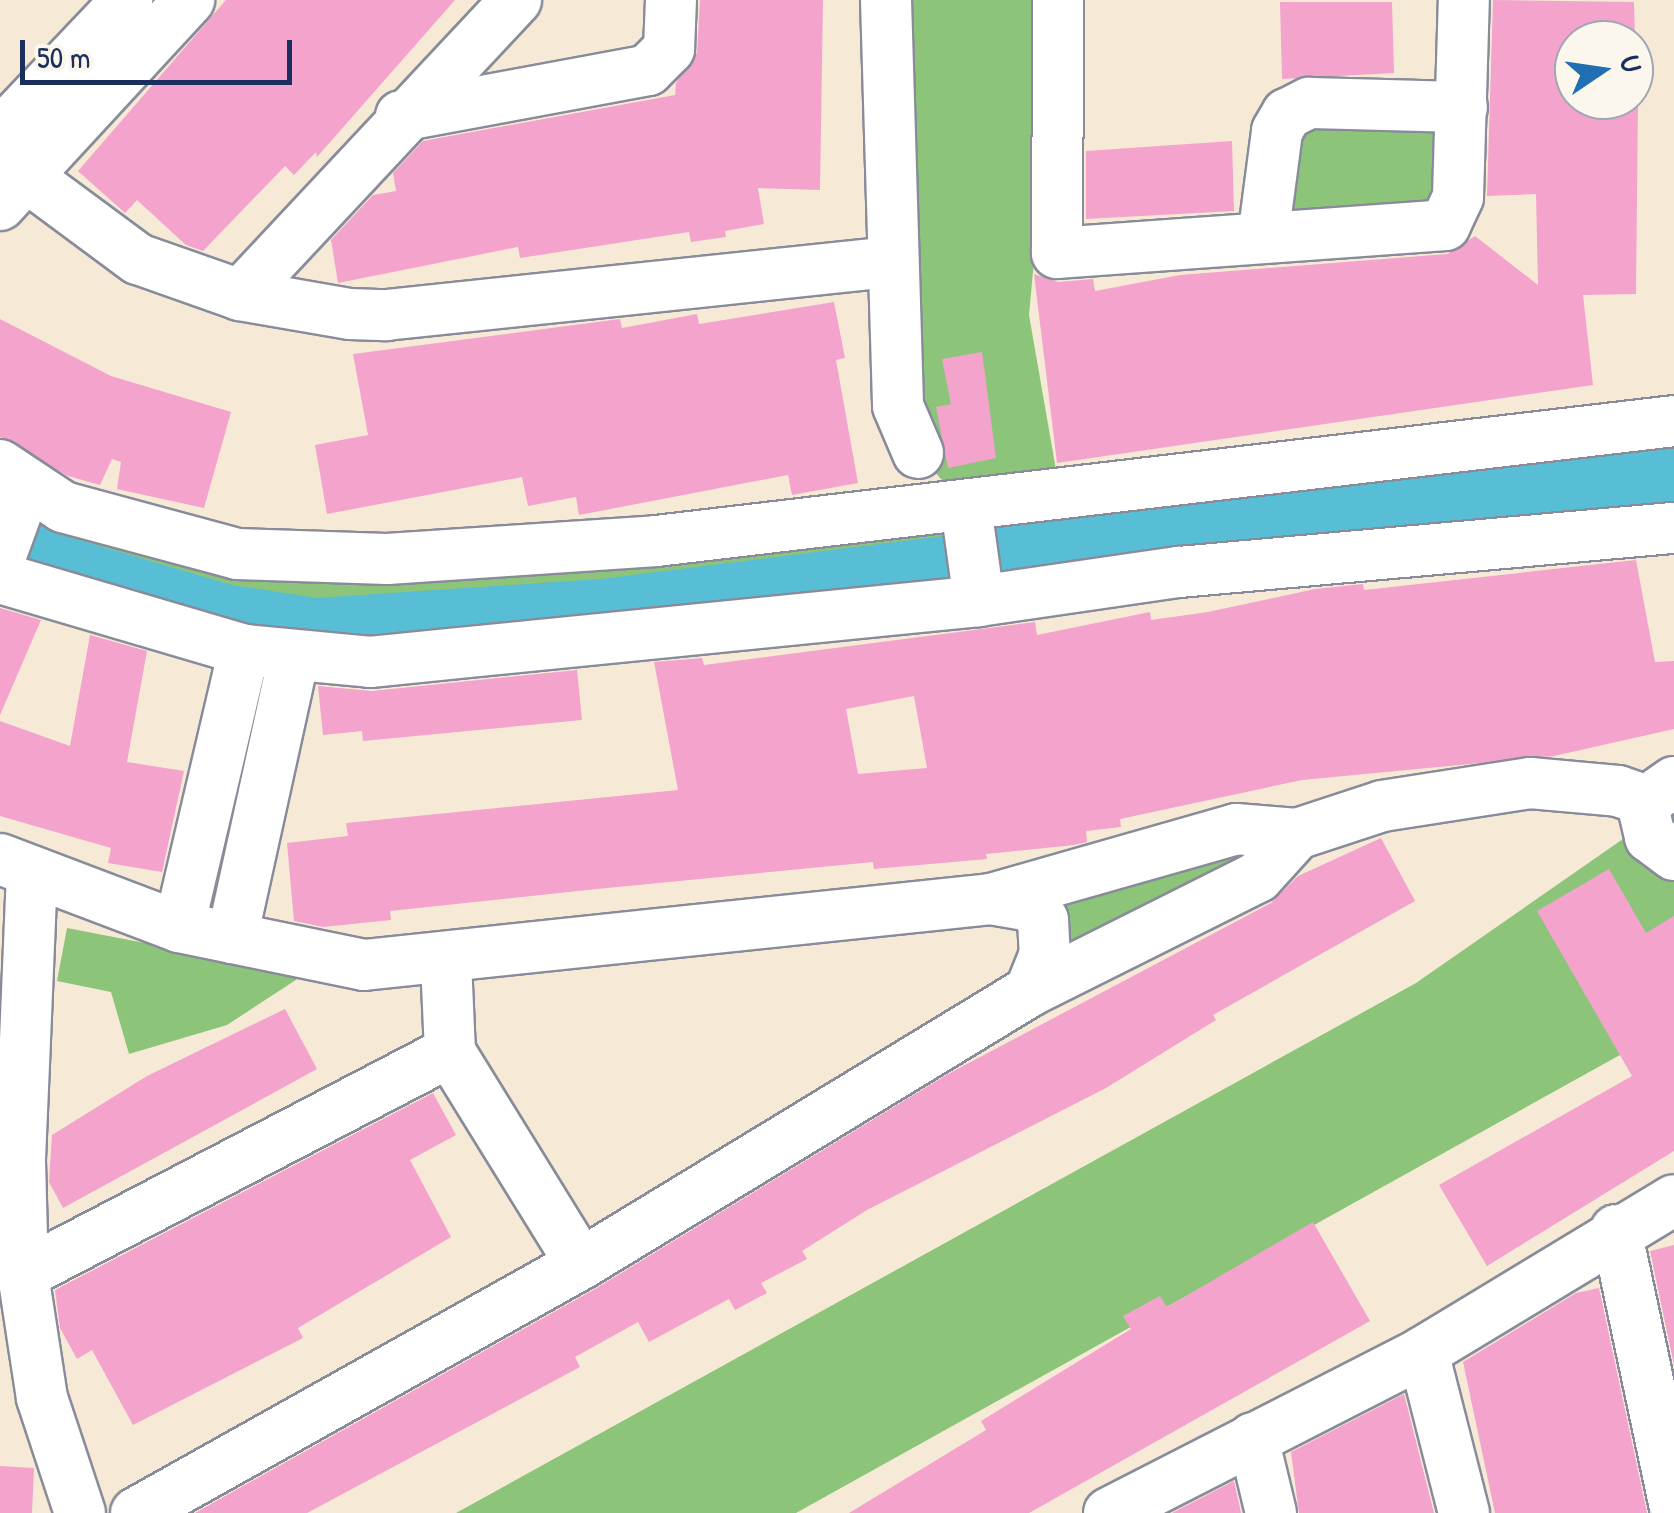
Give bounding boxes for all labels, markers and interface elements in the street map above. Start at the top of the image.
scale bar [25,20,298,82]
north arrow [1554,20,1654,120]
text: 50 m [37,37,90,77]
text: U [1611,52,1652,75]

